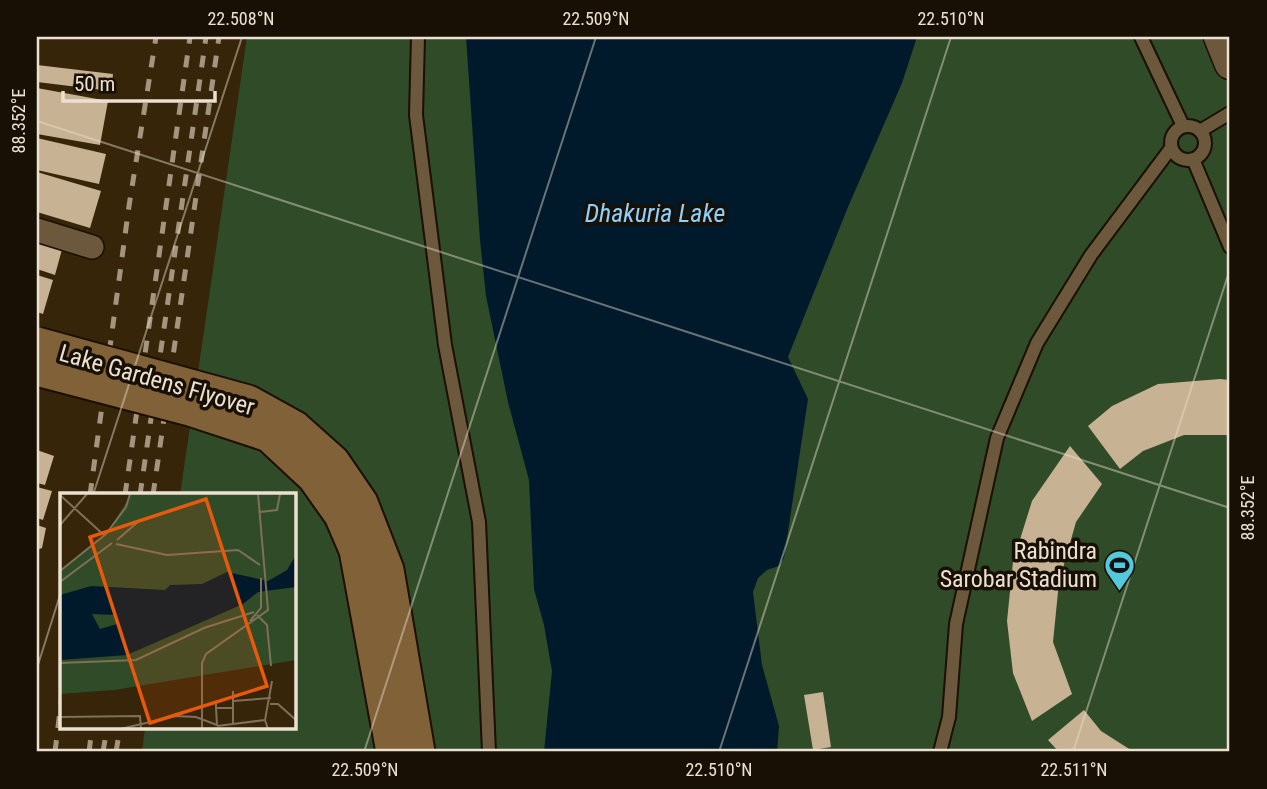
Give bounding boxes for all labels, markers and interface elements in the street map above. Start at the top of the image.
text: 22.508°N [207,8,275,29]
text: 22.509°N [562,8,630,29]
text: 22.510°N [917,8,985,29]
scale bar [63,60,215,104]
text: 50 m [74,72,115,96]
text: 88.352°E [8,89,29,153]
water label: Dhakuria Lake [585,198,725,228]
street label: Lake Gardens Flyover [56,339,258,421]
text: 88.352°E [1237,476,1258,540]
inset map [60,493,296,730]
place label: Rabindra Sarobar Stadium [940,537,1097,593]
sports icon: Rabindra Sarobar Stadium [1103,548,1137,592]
text: 22.509°N [331,759,399,780]
text: 22.510°N [685,759,753,780]
text: 22.511°N [1040,759,1108,780]

